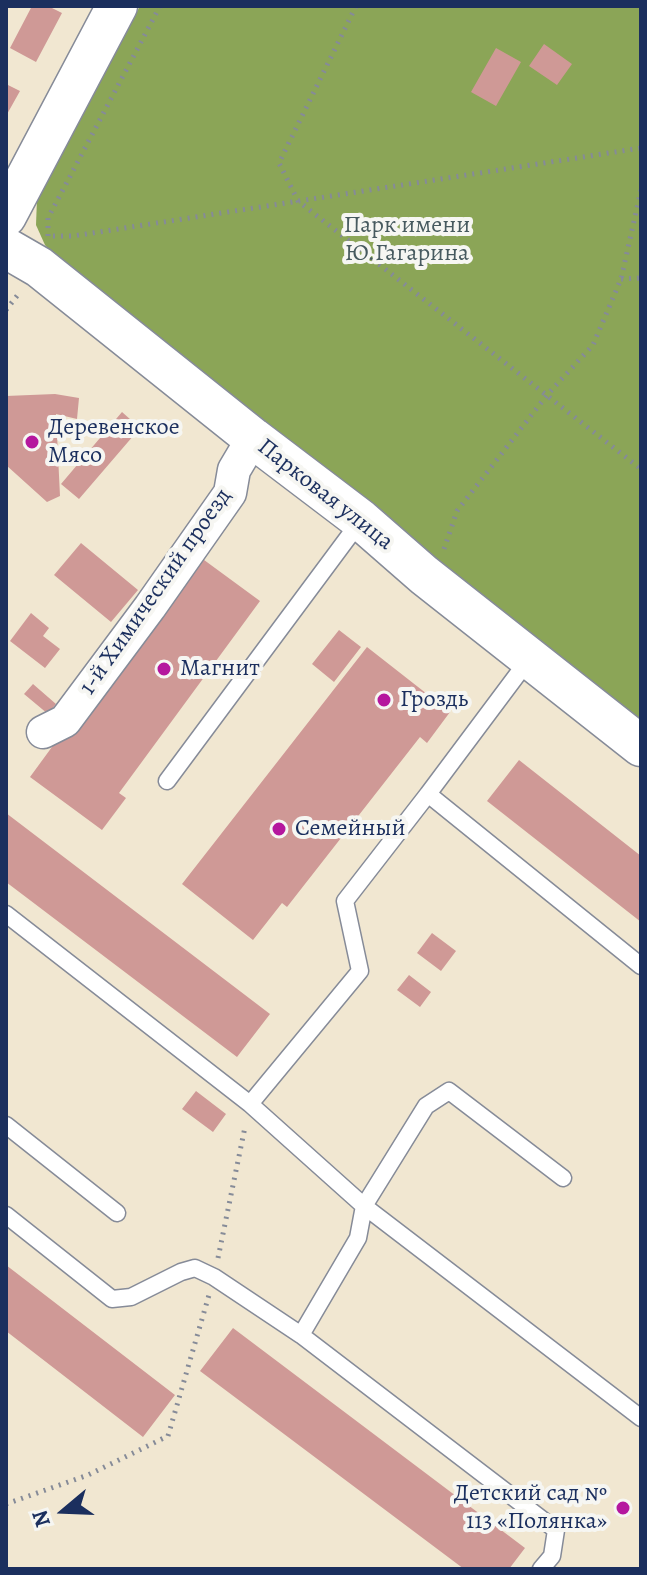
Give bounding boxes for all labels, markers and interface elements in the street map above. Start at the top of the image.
park label: Парк имени Ю.Гагарина [344,212,470,268]
place label: Деревенское Мясо [48,414,180,470]
marker: Деревенское Мясо [23,433,41,451]
street label: Парковая улица [251,433,399,557]
street label: 1-й Химический проезд [74,483,238,701]
place label: Магнит [180,655,260,683]
marker: Магнит [155,660,173,678]
place label: Гроздь [400,686,468,714]
marker: Гроздь [375,691,393,709]
place label: Семейный [295,815,406,843]
marker: Семейный [270,820,288,838]
north arrow [24,1471,104,1551]
place label: Детский сад № 113 «Полянка» [454,1480,607,1536]
marker: Детский сад № 113 «Полянка» [614,1499,632,1517]
text: N [25,1506,58,1531]

